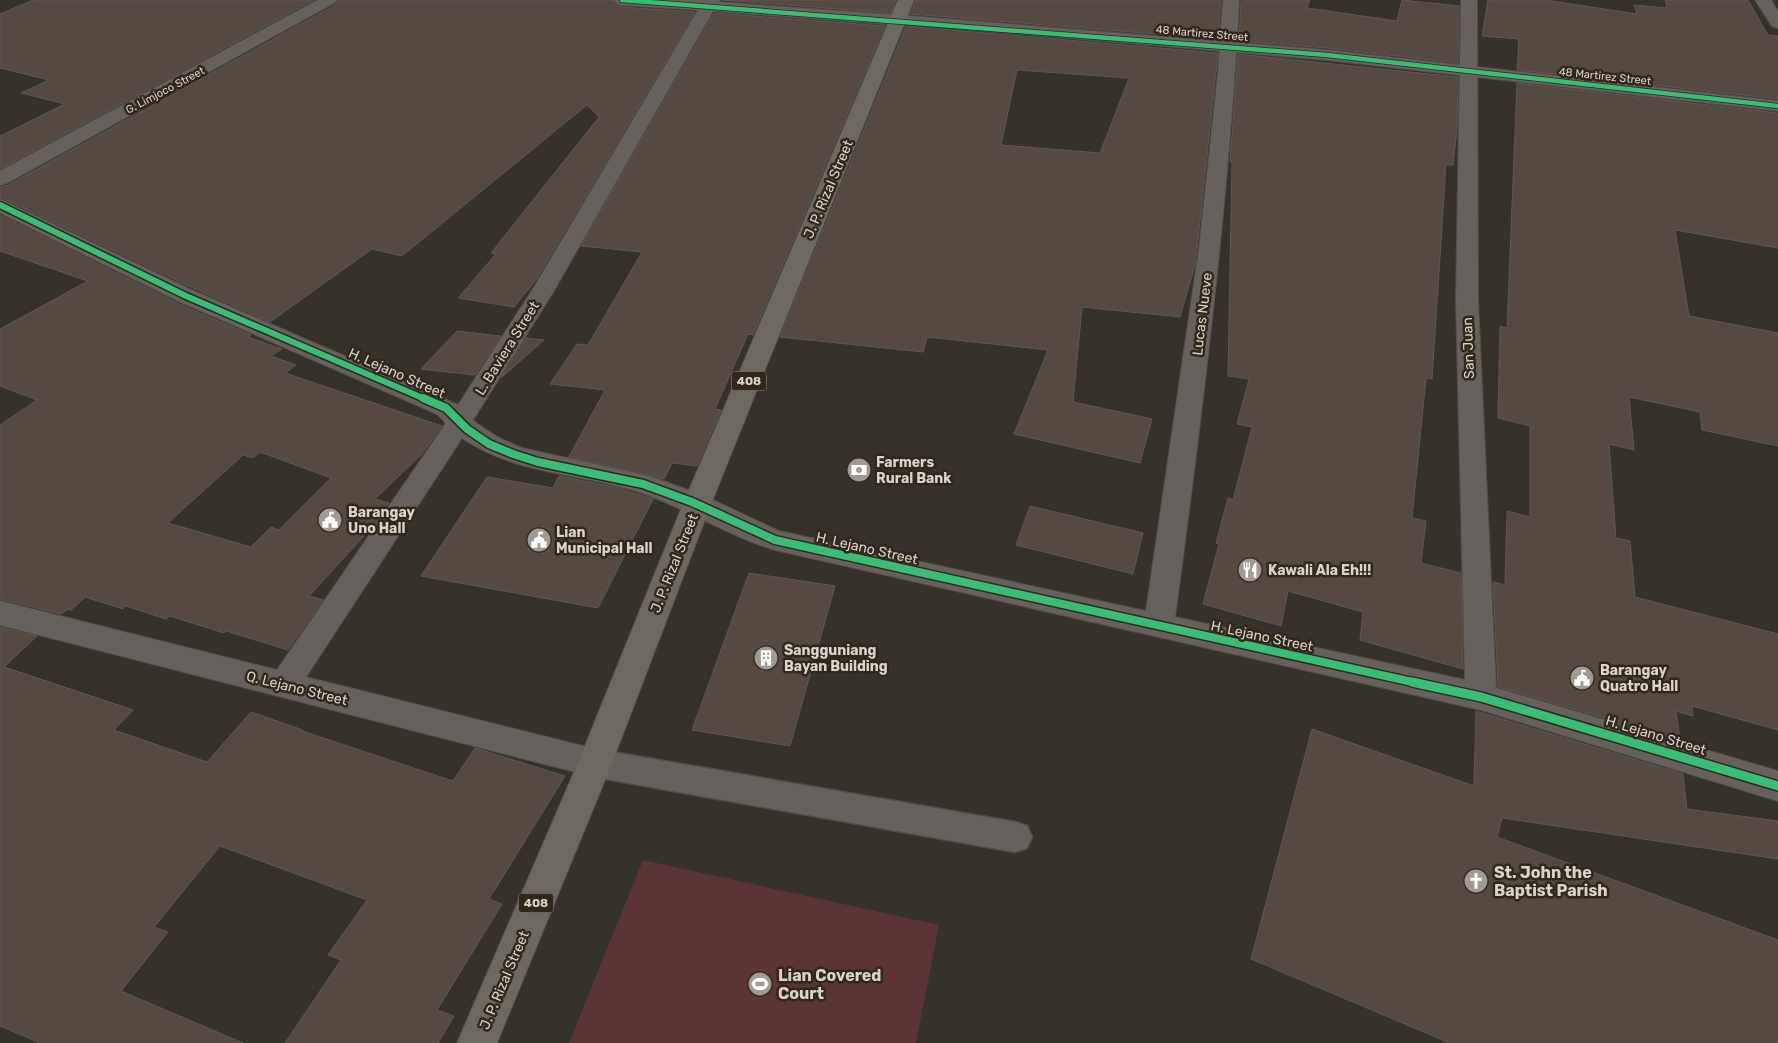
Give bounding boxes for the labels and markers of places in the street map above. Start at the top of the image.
place label: Farmers Rural Bank [876,454,952,487]
bank icon: Farmers Rural Bank [846,457,872,483]
place label: Barangay Uno Hall [348,504,416,537]
public building icon: Barangay Uno Hall [317,507,343,533]
place label: Lian Municipal Hall [556,524,653,557]
public building icon: Lian Municipal Hall [526,527,552,553]
restaurant icon: Kawali Ala Eh!!! [1237,557,1263,583]
place label: Kawali Ala Eh!!! [1268,562,1371,579]
place label: Sangguniang Bayan Building [784,642,888,675]
building icon: Sangguniang Bayan Building [753,645,779,671]
place label: Barangay Quatro Hall [1600,662,1678,695]
public building icon: Barangay Quatro Hall [1569,665,1595,691]
place label: St. John the Baptist Parish [1494,863,1608,900]
church icon: St. John the Baptist Parish [1463,868,1489,894]
place label: Lian Covered Court [778,966,881,1003]
sports icon: Lian Covered Court [747,971,773,997]

